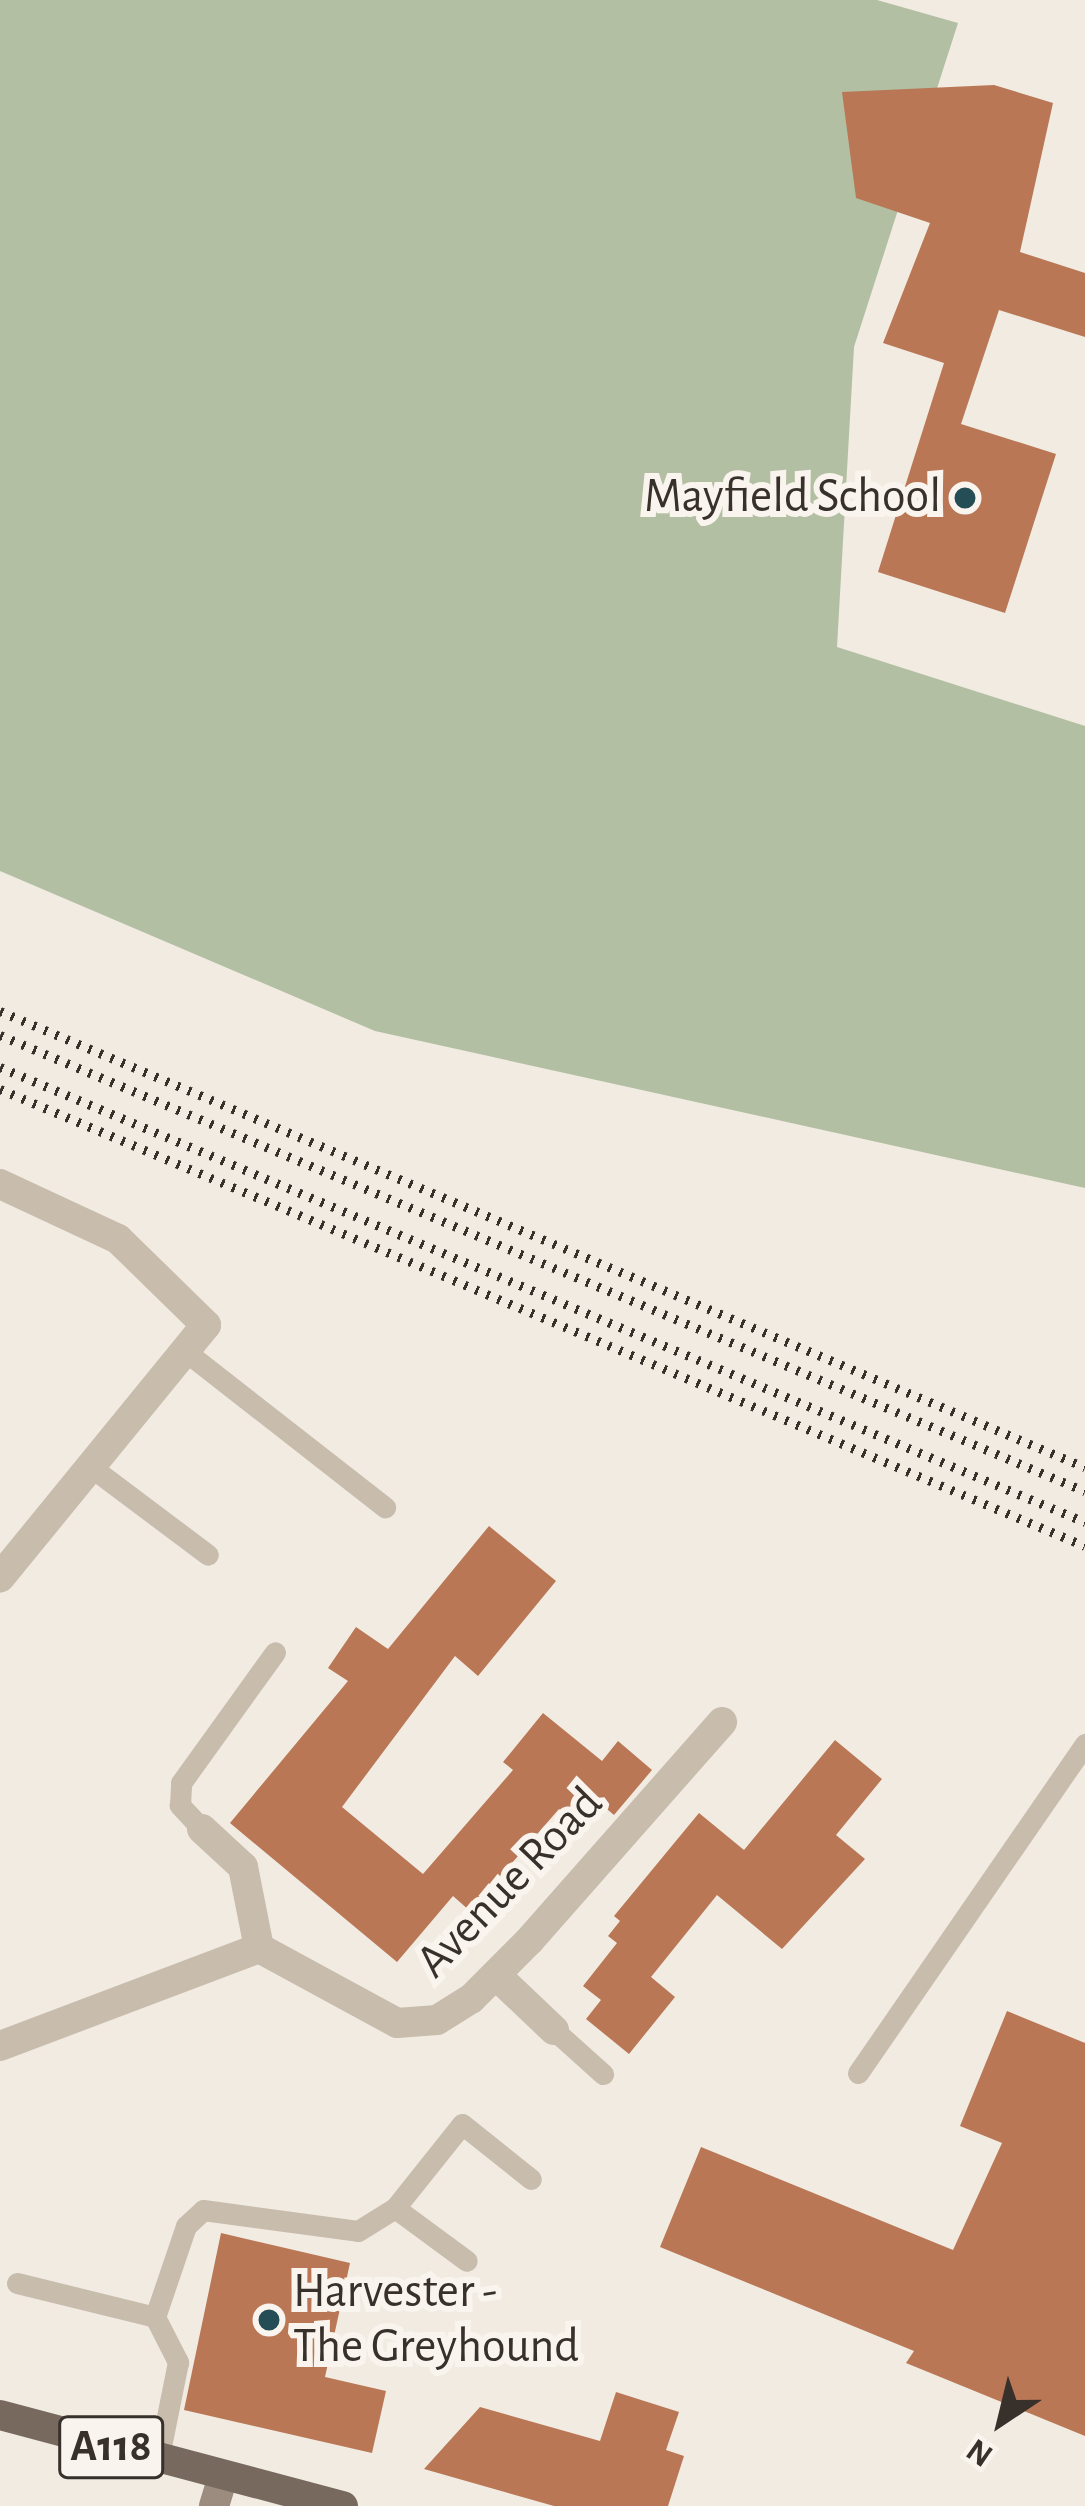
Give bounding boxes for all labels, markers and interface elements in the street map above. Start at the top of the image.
place label: Mayfield School [644,469,941,527]
marker: Mayfield School [952,485,978,511]
street label: Avenue Road [405,1775,615,1991]
place label: Harvester - The Greyhound [293,2263,579,2376]
marker: Harvester - The Greyhound [256,2307,282,2333]
north arrow [941,2362,1061,2482]
road number: A118 [57,2408,165,2486]
text: N [961,2432,999,2472]

